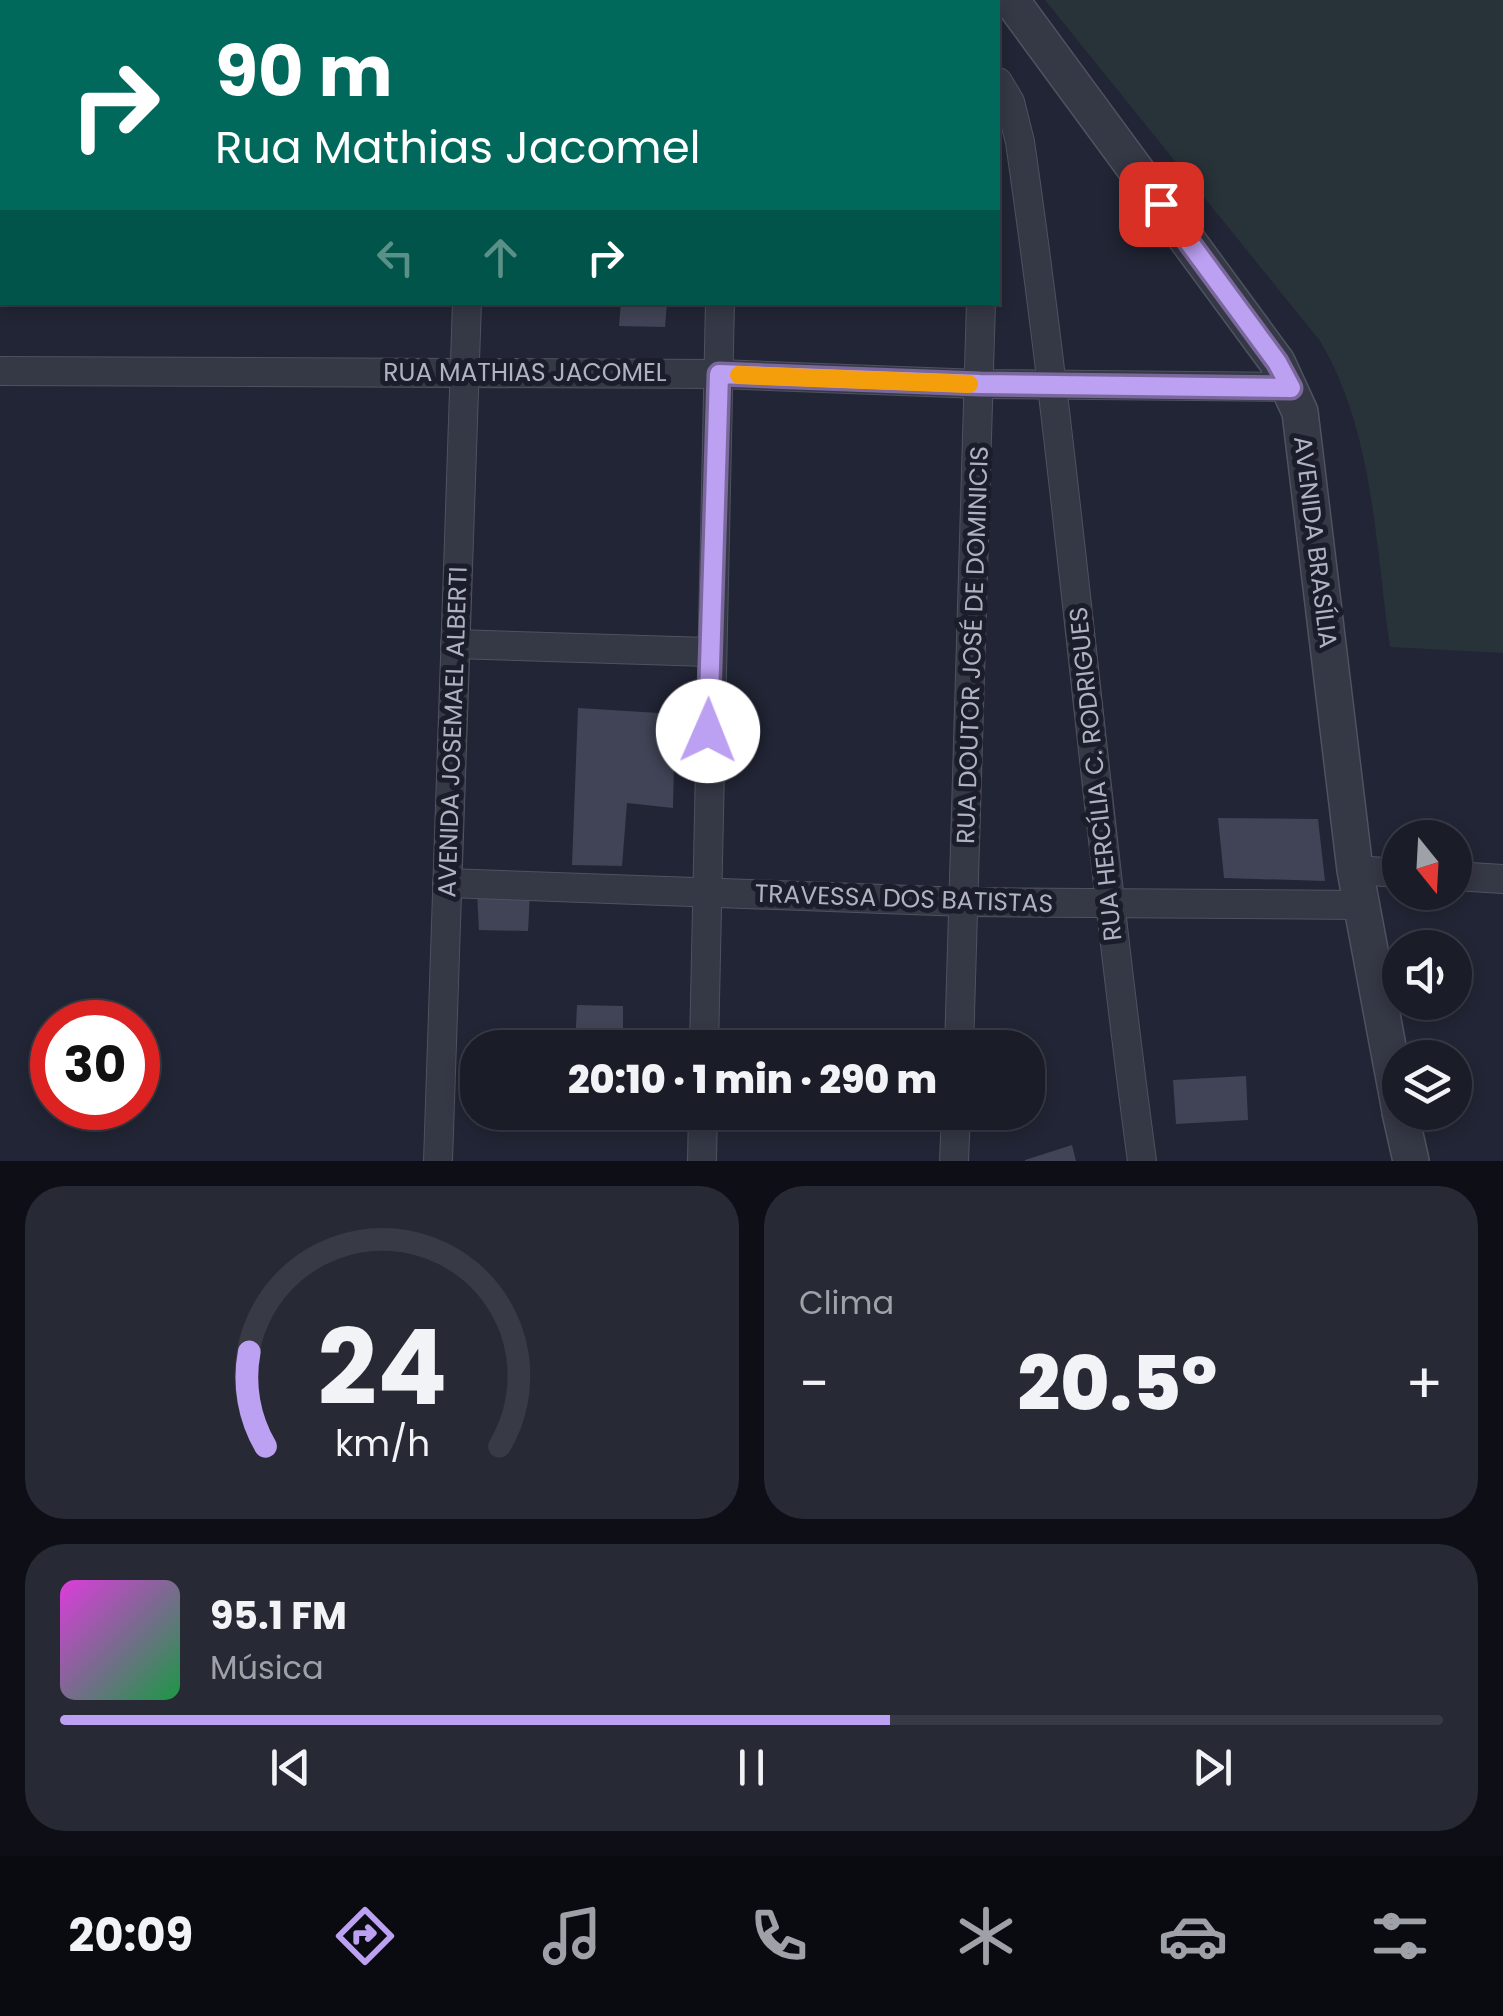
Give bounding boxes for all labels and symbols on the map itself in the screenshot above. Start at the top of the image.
pin [1119,162,1204,247]
street label: RUA MATHIAS JACOMEL [383,355,667,390]
street label: AVENIDA BRASÍLIA [1285,434,1346,650]
street label: RUA DOUTOR JOSÉ DE DOMINICIS [948,446,997,844]
street label: AVENIDA JOSEMAEL ALBERTI [429,566,476,898]
street label: RUA HERCÍLIA C. RODRIGUES [1061,605,1130,943]
position arrow [656,679,760,783]
north arrow [1382,820,1472,910]
street label: TRAVESSA DOS BATISTAS [754,876,1054,921]
speed limit sign: 30 [30,1000,160,1130]

